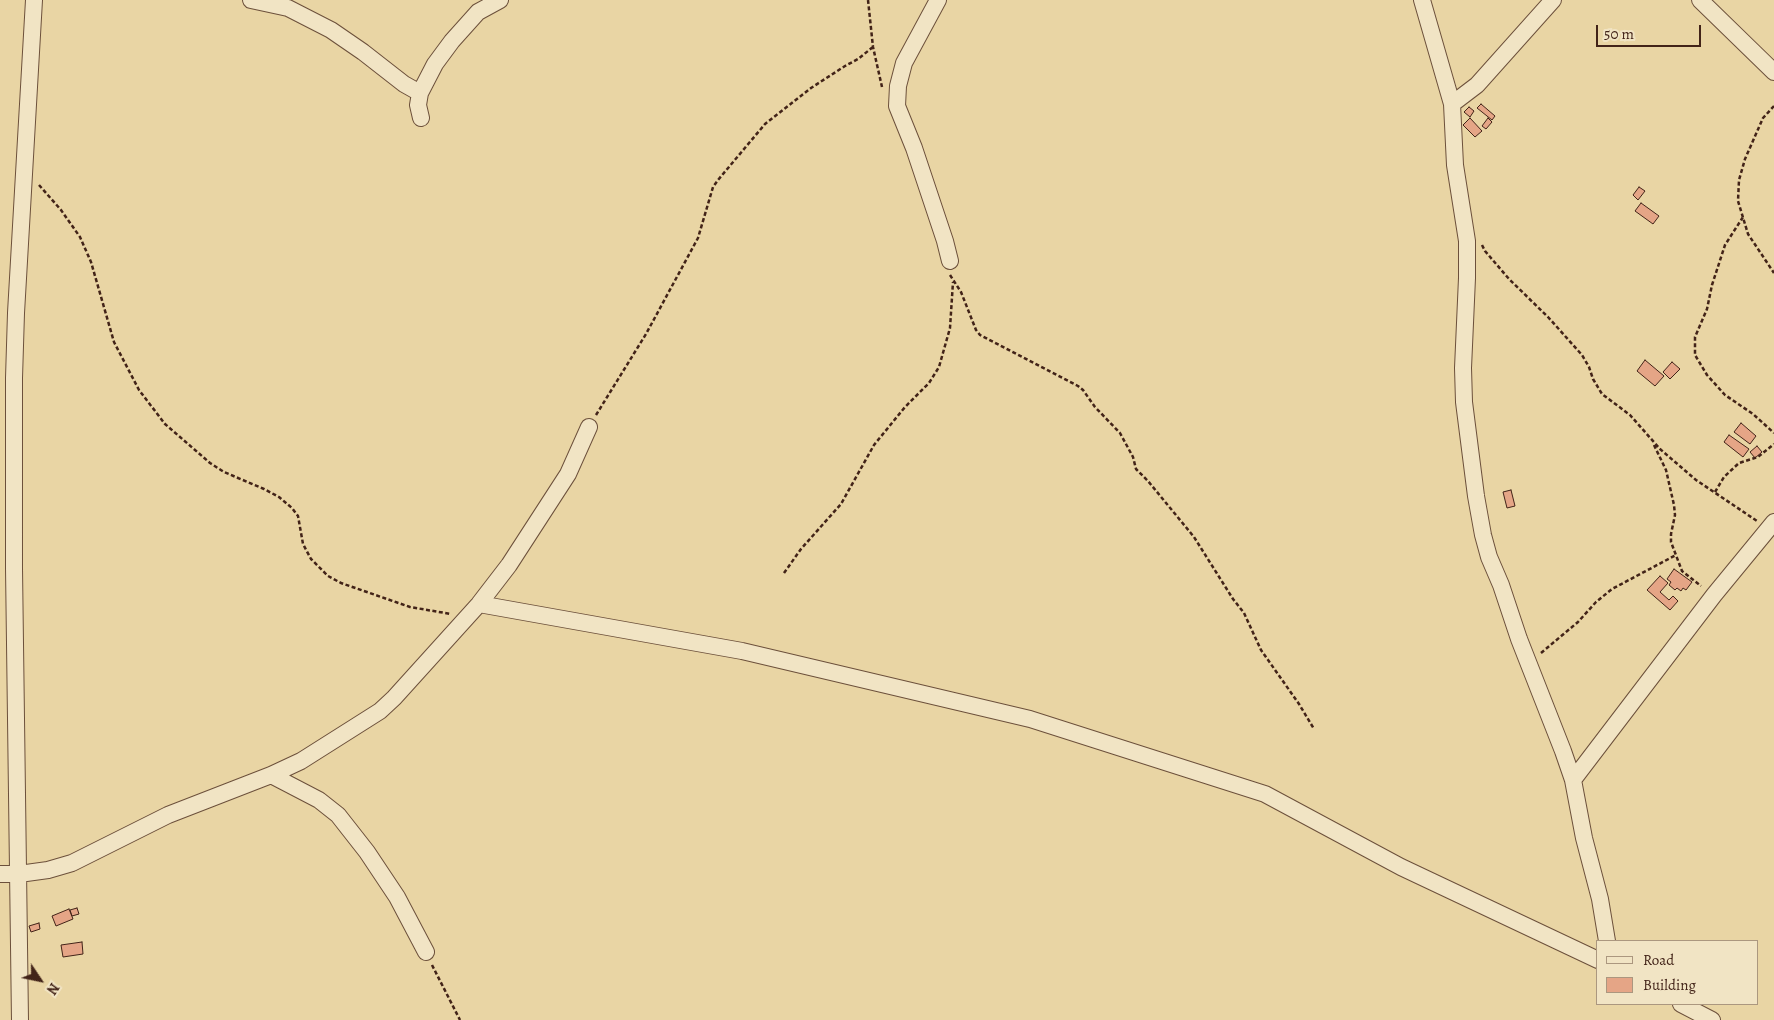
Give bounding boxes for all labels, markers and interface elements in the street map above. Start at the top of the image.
scale bar [1599,15,1704,47]
text: 50 m [1604,24,1634,44]
legend [1596,940,1759,1005]
text: Road [1643,950,1674,970]
north arrow [15,955,65,1005]
text: Building [1643,975,1696,995]
text: N [42,979,64,998]

